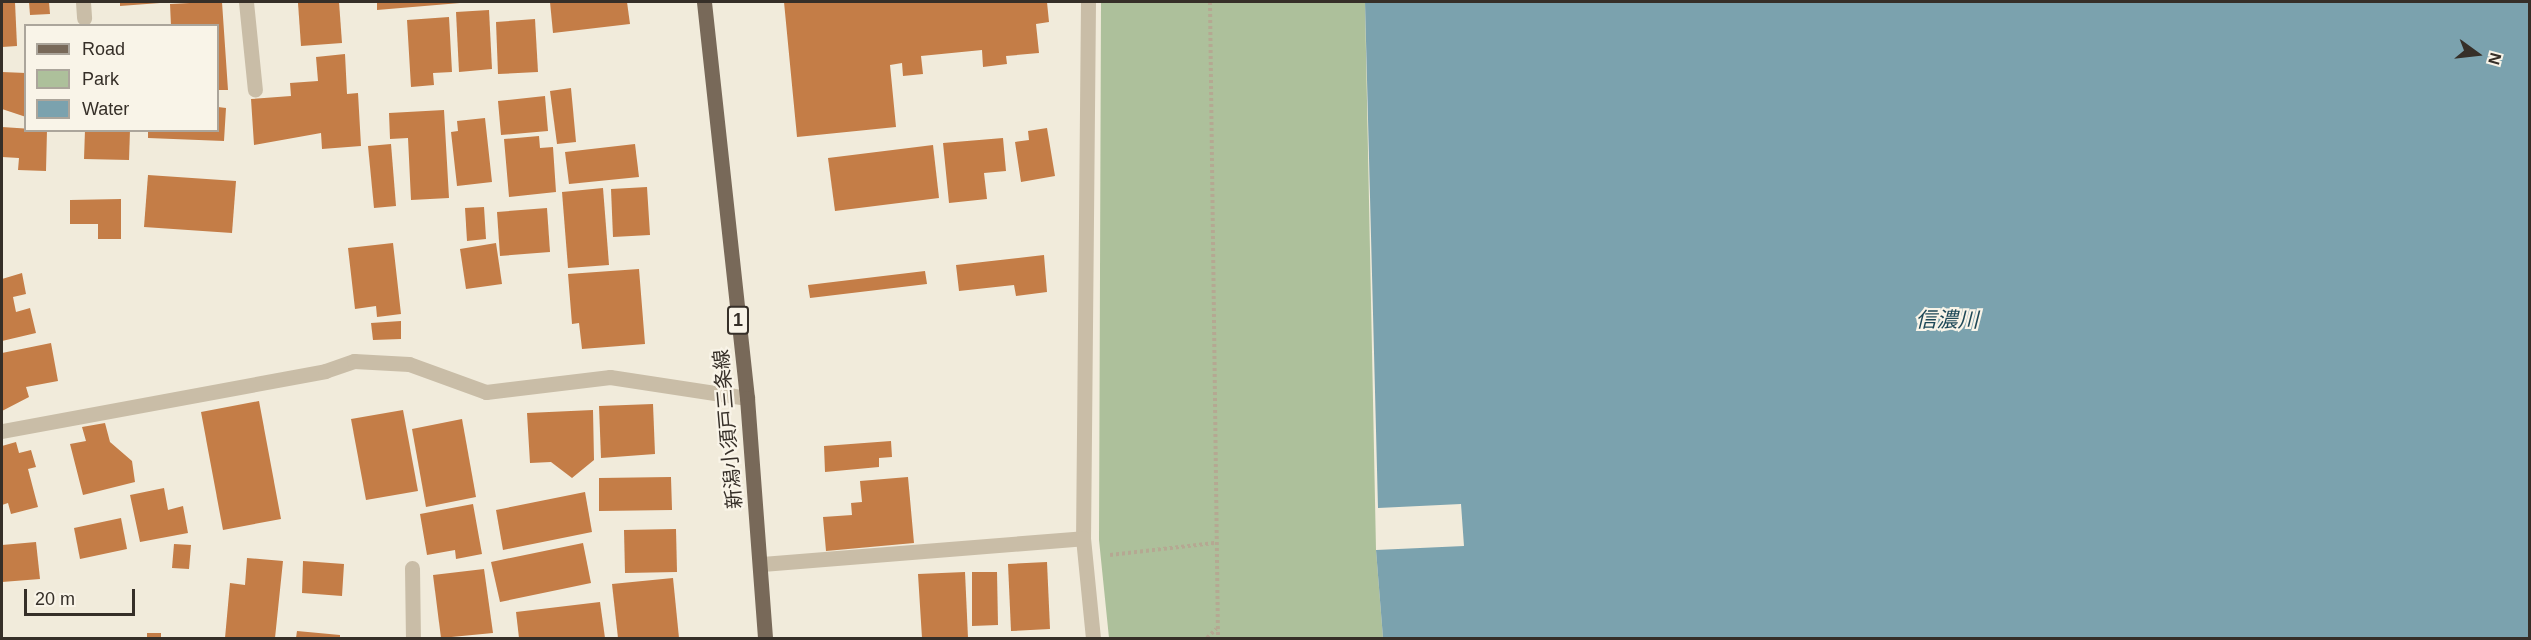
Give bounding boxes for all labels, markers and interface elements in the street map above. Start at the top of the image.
legend [24,24,219,132]
north arrow [2447,24,2507,84]
text: Road [82,39,125,59]
text: N [2485,51,2505,67]
text: Park [82,69,119,89]
text: Water [82,99,129,119]
road number: 1 [726,305,750,335]
water label: 信濃川 [1916,307,1978,333]
street label: 新潟小須戸三条線 [709,348,747,510]
scale bar [27,577,138,615]
text: 20 m [35,589,75,609]

